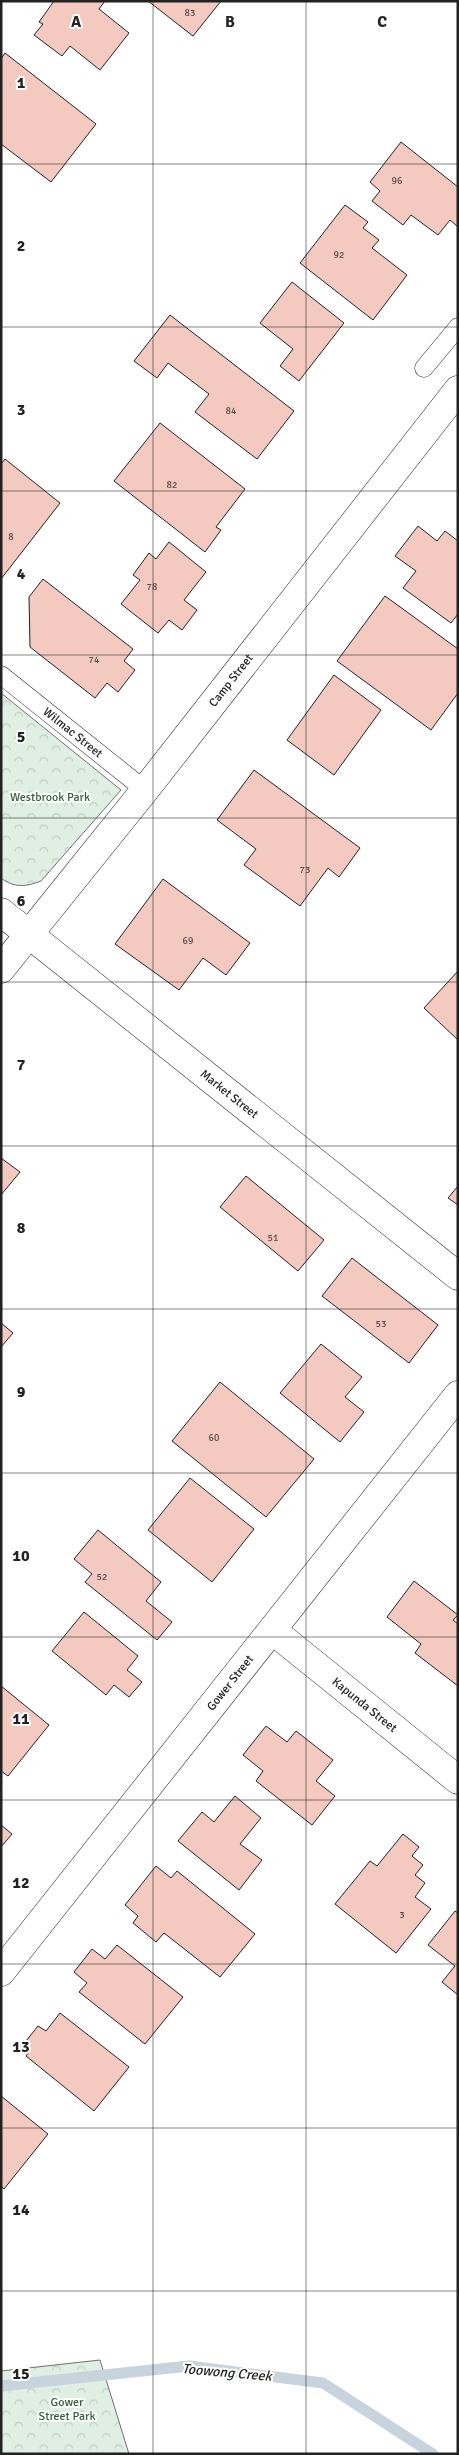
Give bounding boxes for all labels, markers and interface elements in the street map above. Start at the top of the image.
house number: 83 [185,7,195,19]
text: A [71,12,82,32]
text: B [225,12,235,32]
text: C [377,12,387,32]
text: 1 [17,73,26,93]
house number: 96 [392,175,402,187]
text: 2 [17,236,25,256]
house number: 92 [334,249,344,261]
text: 3 [17,400,25,420]
house number: 84 [226,405,237,417]
house number: 82 [167,479,177,491]
house number: 8 [8,531,14,543]
text: 4 [17,564,26,584]
house number: 78 [147,581,157,593]
street label: Camp Street [206,651,257,710]
house number: 74 [89,654,100,666]
street label: Wilmac Street [40,704,105,761]
text: 5 [17,727,25,747]
park label: Westbrook Park [10,790,90,805]
house number: 73 [300,864,310,876]
text: 6 [17,891,26,911]
house number: 69 [183,935,193,947]
text: 7 [17,1055,26,1075]
street label: Market Street [197,1067,261,1122]
text: 8 [17,1218,26,1238]
house number: 51 [268,1232,278,1244]
house number: 53 [376,1318,386,1330]
text: 9 [17,1382,26,1402]
house number: 60 [209,1432,219,1444]
text: 10 [12,1546,30,1566]
house number: 52 [97,1571,107,1583]
street label: Gower Street [204,1652,257,1714]
street label: Kapunda Street [329,1674,400,1736]
text: 11 [12,1709,30,1729]
text: 12 [12,1873,30,1893]
house number: 3 [399,1909,405,1921]
text: 13 [12,2037,30,2057]
text: 14 [12,2200,30,2220]
water label: Toowong Creek [181,2360,274,2385]
text: 15 [12,2364,30,2384]
park label: Gower Street Park [39,2395,95,2424]

